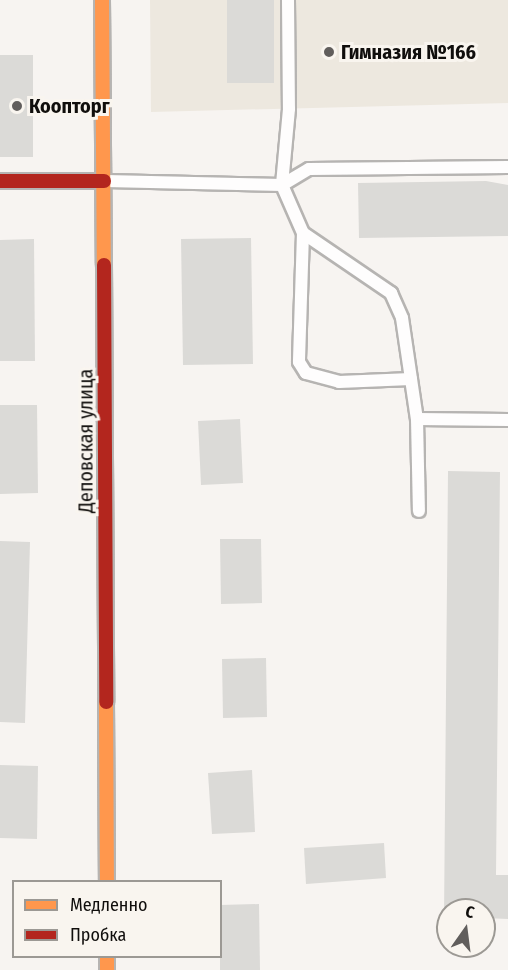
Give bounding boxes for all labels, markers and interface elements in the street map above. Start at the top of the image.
place label: Гимназия №166 [341,40,476,64]
marker: Гимназия №166 [322,45,336,59]
place label: Коопторг [29,94,109,118]
marker: Коопторг [10,99,24,113]
street label: Деповская улица [74,369,98,513]
legend [12,880,222,958]
text: Медленно [70,894,148,916]
north arrow [436,898,496,958]
text: С [464,902,476,922]
text: Пробка [70,924,126,946]

